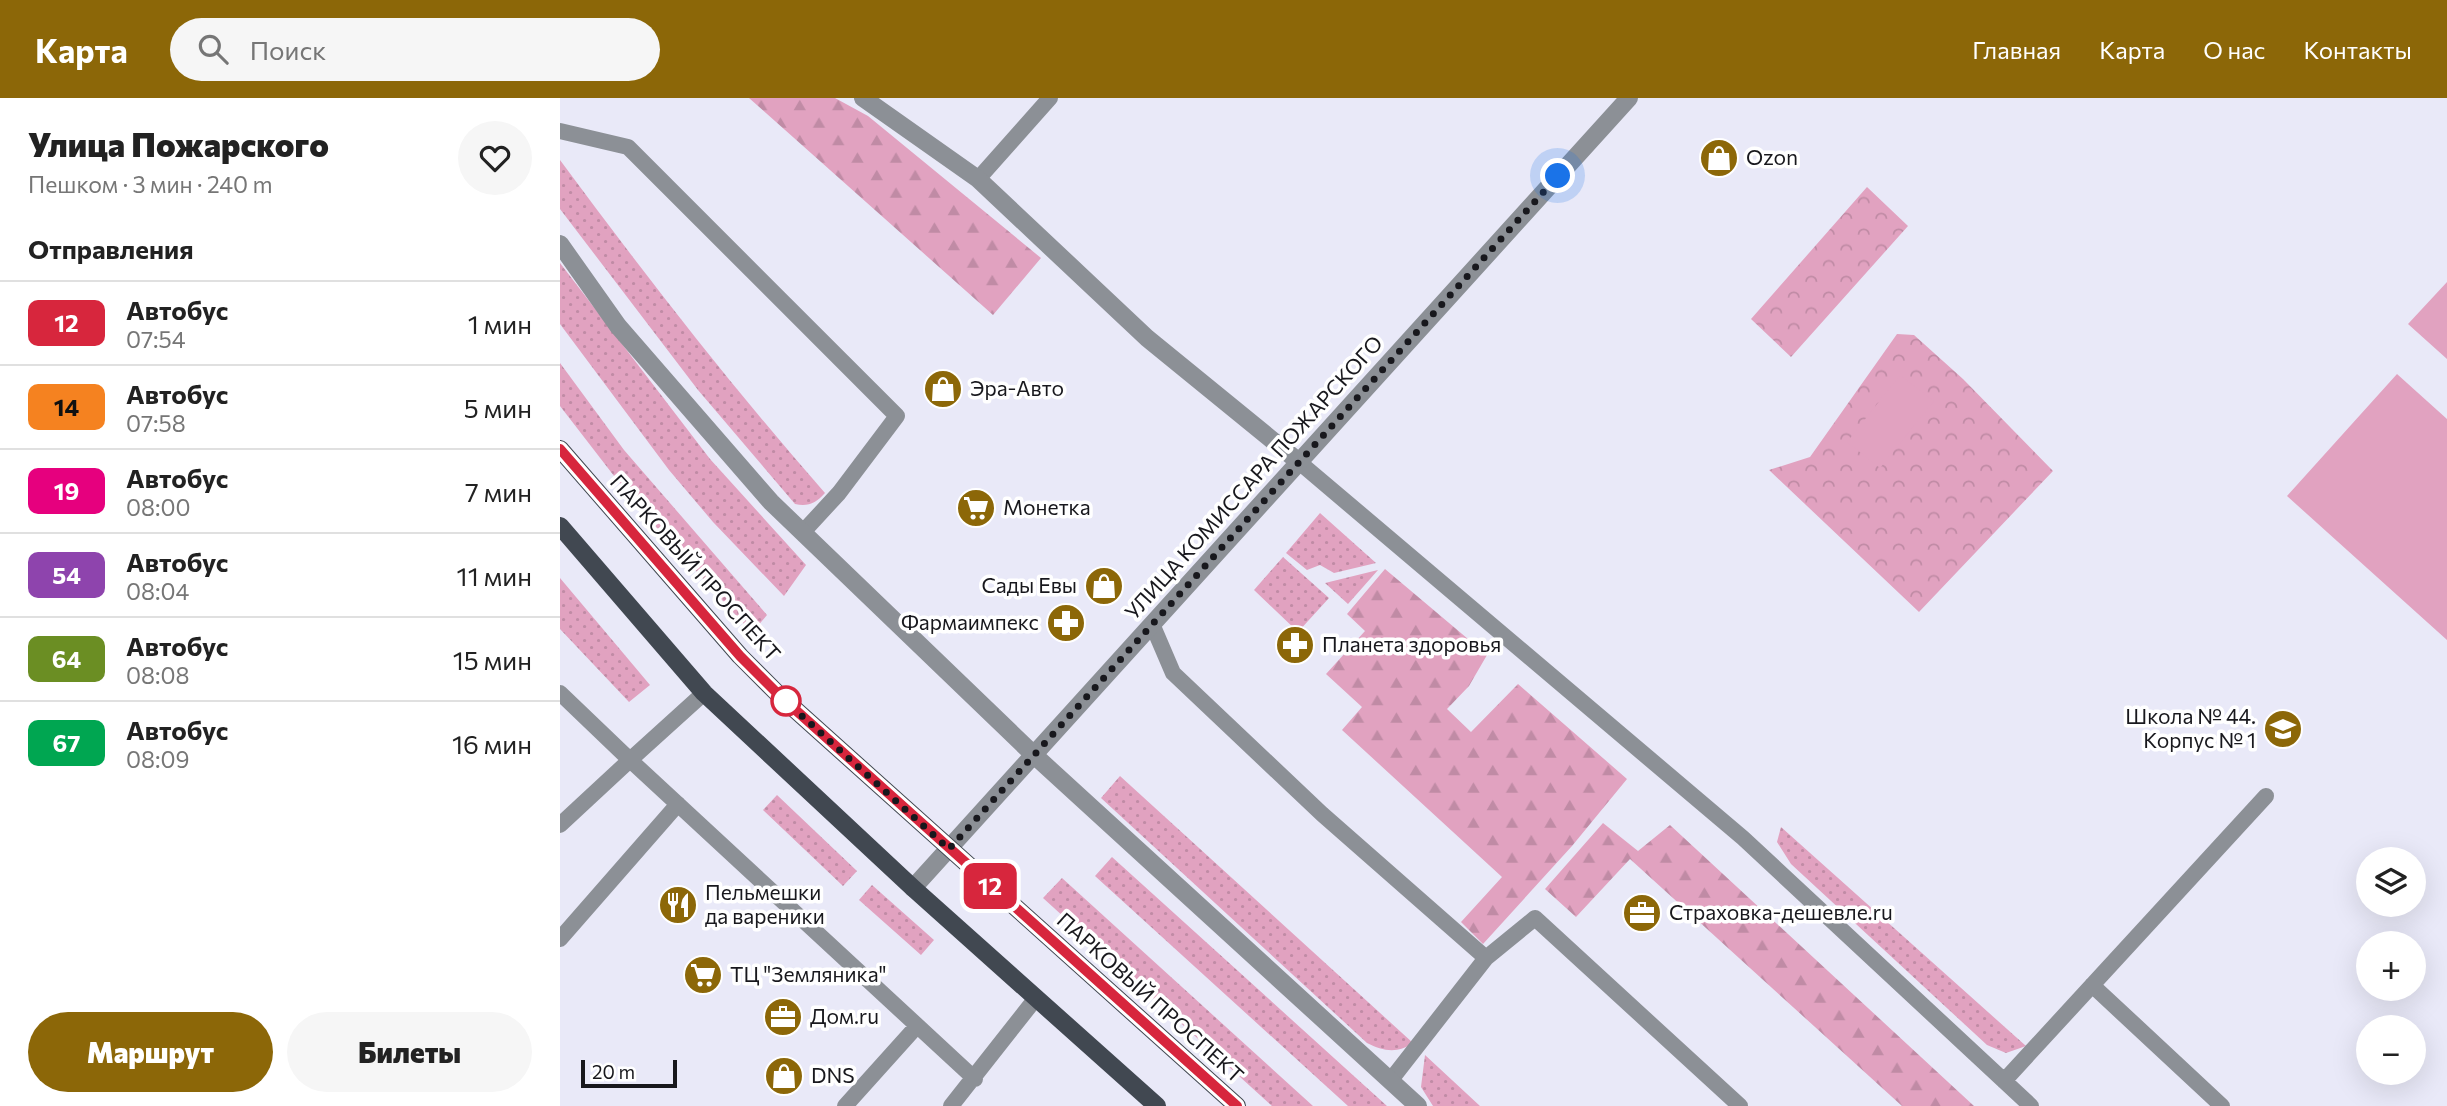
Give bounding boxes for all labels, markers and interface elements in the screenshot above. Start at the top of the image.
search box [170,18,660,81]
text: Карта [35,29,128,70]
icon: search [194,30,232,68]
text: Поиск [250,34,326,65]
text: Главная [1972,35,2061,64]
text: Карта [2099,35,2165,64]
text: О нас [2203,35,2265,64]
text: Контакты [2303,35,2412,64]
button: heart [458,121,532,195]
text: Улица Пожарского [28,123,329,164]
shop icon: Ozon [1698,137,1740,179]
place label: Ozon [1746,144,1798,169]
your location [1540,158,1575,193]
text: Пешком · 3 мин · 240 m [28,170,273,198]
text: Отправления [28,233,194,264]
text: Автобус [126,294,228,325]
text: 12 [54,308,79,337]
text: 1 мин [468,308,532,339]
text: 07:54 [126,325,186,353]
street label: УЛИЦА КОМИССАРА ПОЖАРСКОГО [1119,330,1387,624]
shop icon: Эра-Авто [922,368,964,410]
place label: Эра-Авто [970,375,1064,400]
text: Автобус [126,378,228,409]
text: 14 [54,392,79,421]
text: 5 мин [464,392,532,423]
text: 07:58 [126,409,186,437]
text: Автобус [126,462,228,493]
street label: ПАРКОВЫЙ ПРОСПЕКТ [606,469,786,665]
text: 19 [54,476,79,505]
text: 7 мин [465,476,532,507]
supermarket icon: Монетка [955,487,997,529]
text: 08:00 [126,493,190,521]
place label: Монетка [1003,494,1091,519]
text: Автобус [126,546,228,577]
text: 54 [52,560,81,589]
text: 11 мин [457,560,532,591]
shop icon: Сады Евы [1083,565,1125,607]
place label: Сады Евы [981,572,1077,597]
text: 08:04 [126,577,189,605]
pharmacy icon: Фармаимпекс [1045,602,1087,644]
place label: Фармаимпекс [901,609,1039,634]
pharmacy icon: Планета здоровья [1274,624,1316,666]
text: Автобус [126,630,228,661]
place label: Планета здоровья [1322,631,1501,656]
text: 64 [52,644,81,673]
text: 15 мин [453,644,532,675]
text: 08:08 [126,661,189,689]
unlabelled marker [771,686,801,716]
place label: Школа № 44. Корпус № 1 [2125,703,2256,752]
school or university icon: Школа № 44. Корпус № 1 [2262,708,2304,750]
text: Автобус [126,714,228,745]
text: 67 [53,728,80,757]
text: 16 мин [452,728,532,759]
text: 08:09 [126,745,189,773]
map controls [2356,847,2426,1085]
button: layers [2356,847,2426,917]
line badge: 12 [958,863,1022,909]
text: 12 [978,871,1002,900]
place label: Пельмешки да вареники [705,879,825,928]
restaurant icon: Пельмешки да вареники [657,884,699,926]
office icon: Страховка-дешевле.ru [1621,892,1663,934]
place label: Страховка-дешевле.ru [1669,899,1893,924]
street label: ПАРКОВЫЙ ПРОСПЕКТ [1053,907,1249,1087]
button: + [2356,931,2426,1001]
supermarket icon: ТЦ "Земляника" [682,954,724,996]
place label: ТЦ "Земляника" [730,961,887,986]
office icon: Дом.ru [762,996,804,1038]
place label: Дом.ru [810,1003,879,1028]
button: Маршрут [28,1012,273,1092]
button: Билеты [287,1012,532,1092]
button: − [2356,1015,2426,1085]
shop icon: DNS [763,1055,805,1097]
scale bar [581,1057,677,1089]
text: 20 m [592,1060,635,1083]
place label: DNS [811,1062,855,1087]

